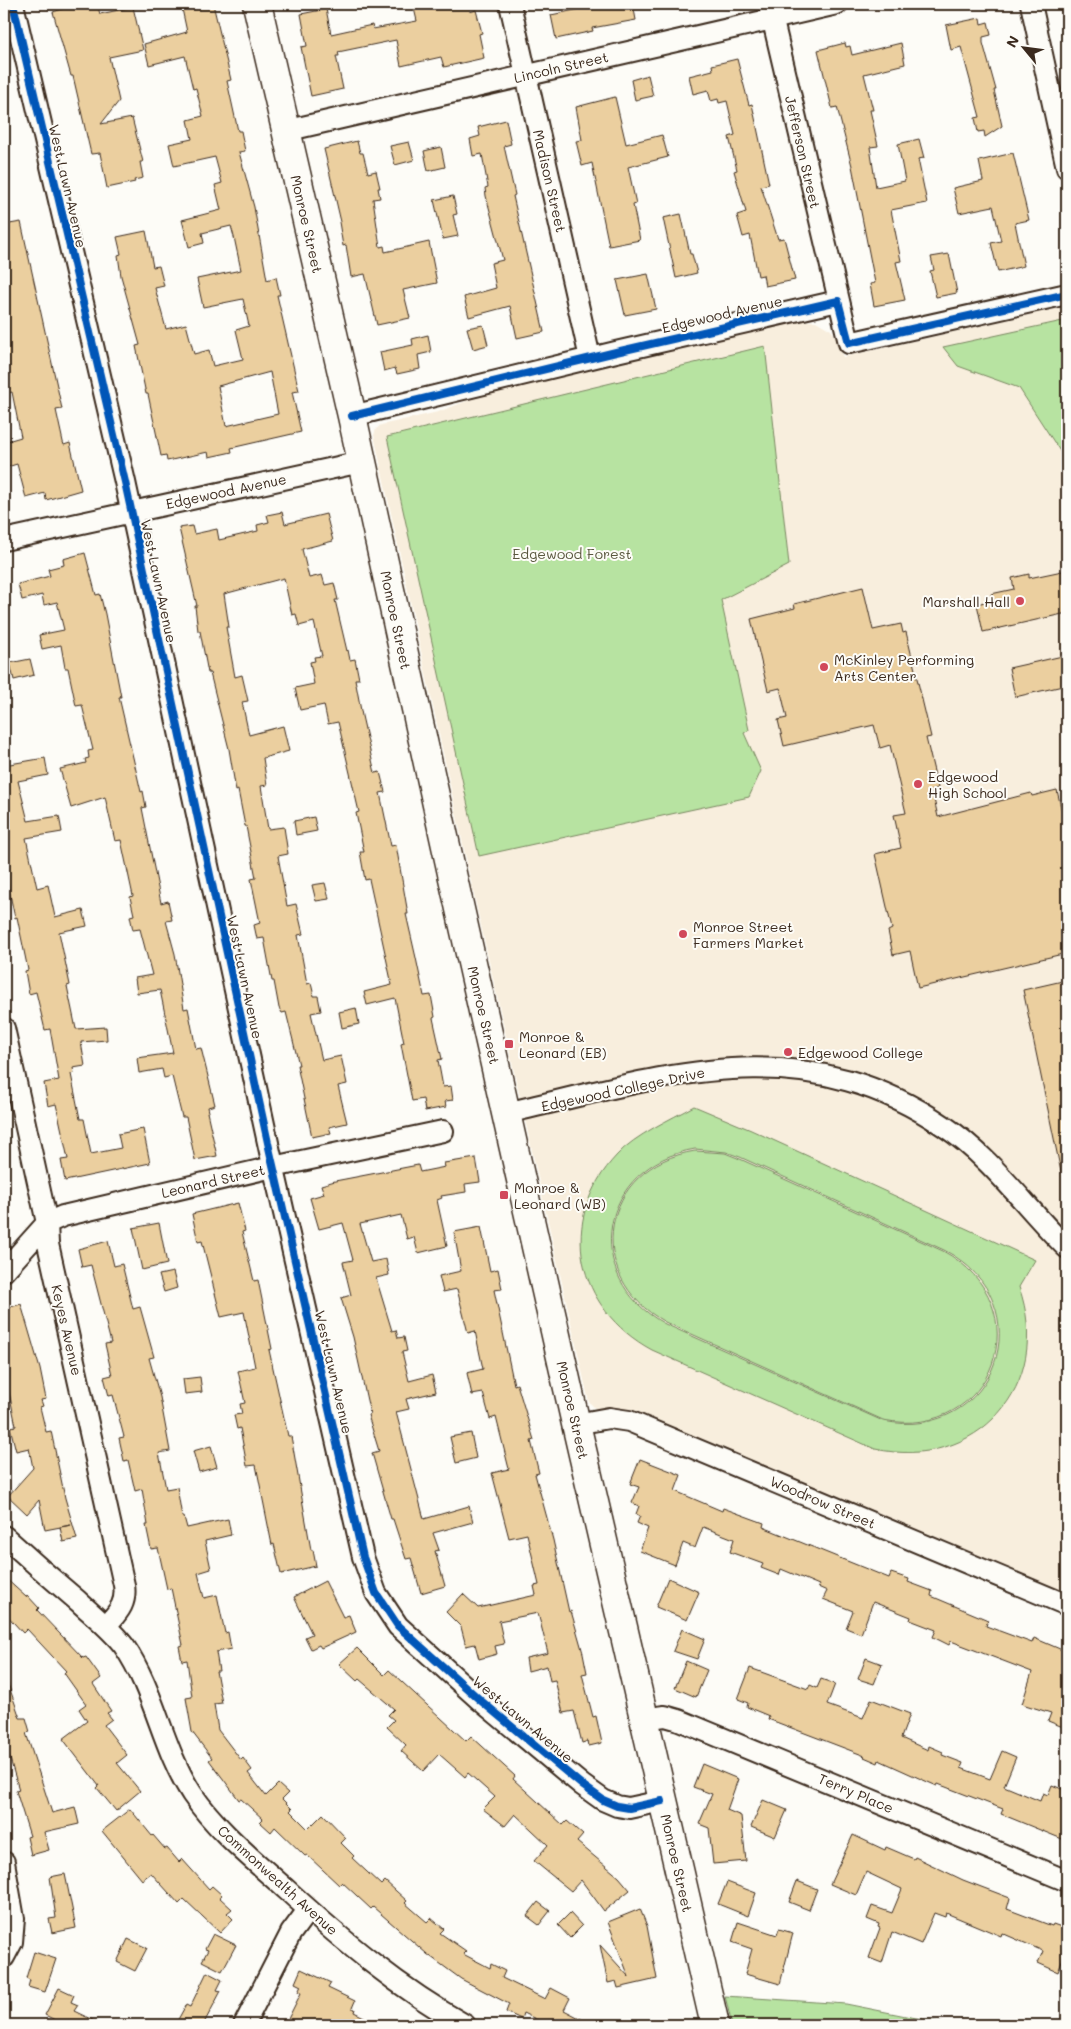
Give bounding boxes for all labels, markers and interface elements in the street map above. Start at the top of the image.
north arrow [998,22,1048,72]
text: N [1001,32,1023,51]
street label: Lincoln Street [512,47,610,87]
street label: Jefferson Street [781,94,825,210]
street label: West Lawn Avenue [45,122,91,250]
street label: Madison Street [529,128,571,234]
street label: Monroe Street [286,173,328,275]
street label: Edgewood Avenue [660,291,784,337]
street label: Edgewood Avenue [164,469,288,513]
street label: West Lawn Avenue [137,517,181,645]
park label: Edgewood Forest [512,544,632,563]
street label: Monroe Street [376,569,416,671]
place label: Marshall Hall [922,592,1010,611]
marker: Marshall Hall [1014,595,1026,607]
place label: McKinley Performing Arts Center [834,650,974,685]
marker: McKinley Performing Arts Center [818,661,830,673]
place label: Edgewood High School [928,767,1007,802]
marker: Edgewood High School [912,778,924,790]
street label: West Lawn Avenue [223,913,267,1041]
place label: Monroe Street Farmers Market [693,917,804,952]
marker: Monroe Street Farmers Market [677,928,689,940]
street label: Monroe Street [463,964,505,1066]
place label: Monroe & Leonard (EB) [519,1027,607,1062]
marker: Monroe & Leonard (EB) [503,1038,515,1050]
place label: Edgewood College [798,1043,923,1062]
marker: Edgewood College [782,1046,794,1058]
street label: Edgewood College Drive [539,1062,707,1116]
street label: Leonard Street [159,1160,267,1202]
place label: Monroe & Leonard (WB) [514,1178,606,1213]
marker: Monroe & Leonard (WB) [498,1189,510,1201]
street label: Keyes Avenue [47,1283,87,1377]
street label: West Lawn Avenue [311,1308,357,1436]
street label: Monroe Street [552,1359,594,1461]
street label: Woodrow Street [767,1471,879,1533]
street label: West Lawn Avenue [469,1671,577,1767]
street label: Terry Place [815,1769,897,1817]
street label: Monroe Street [656,1812,698,1914]
street label: Commonwealth Avenue [214,1821,342,1939]

